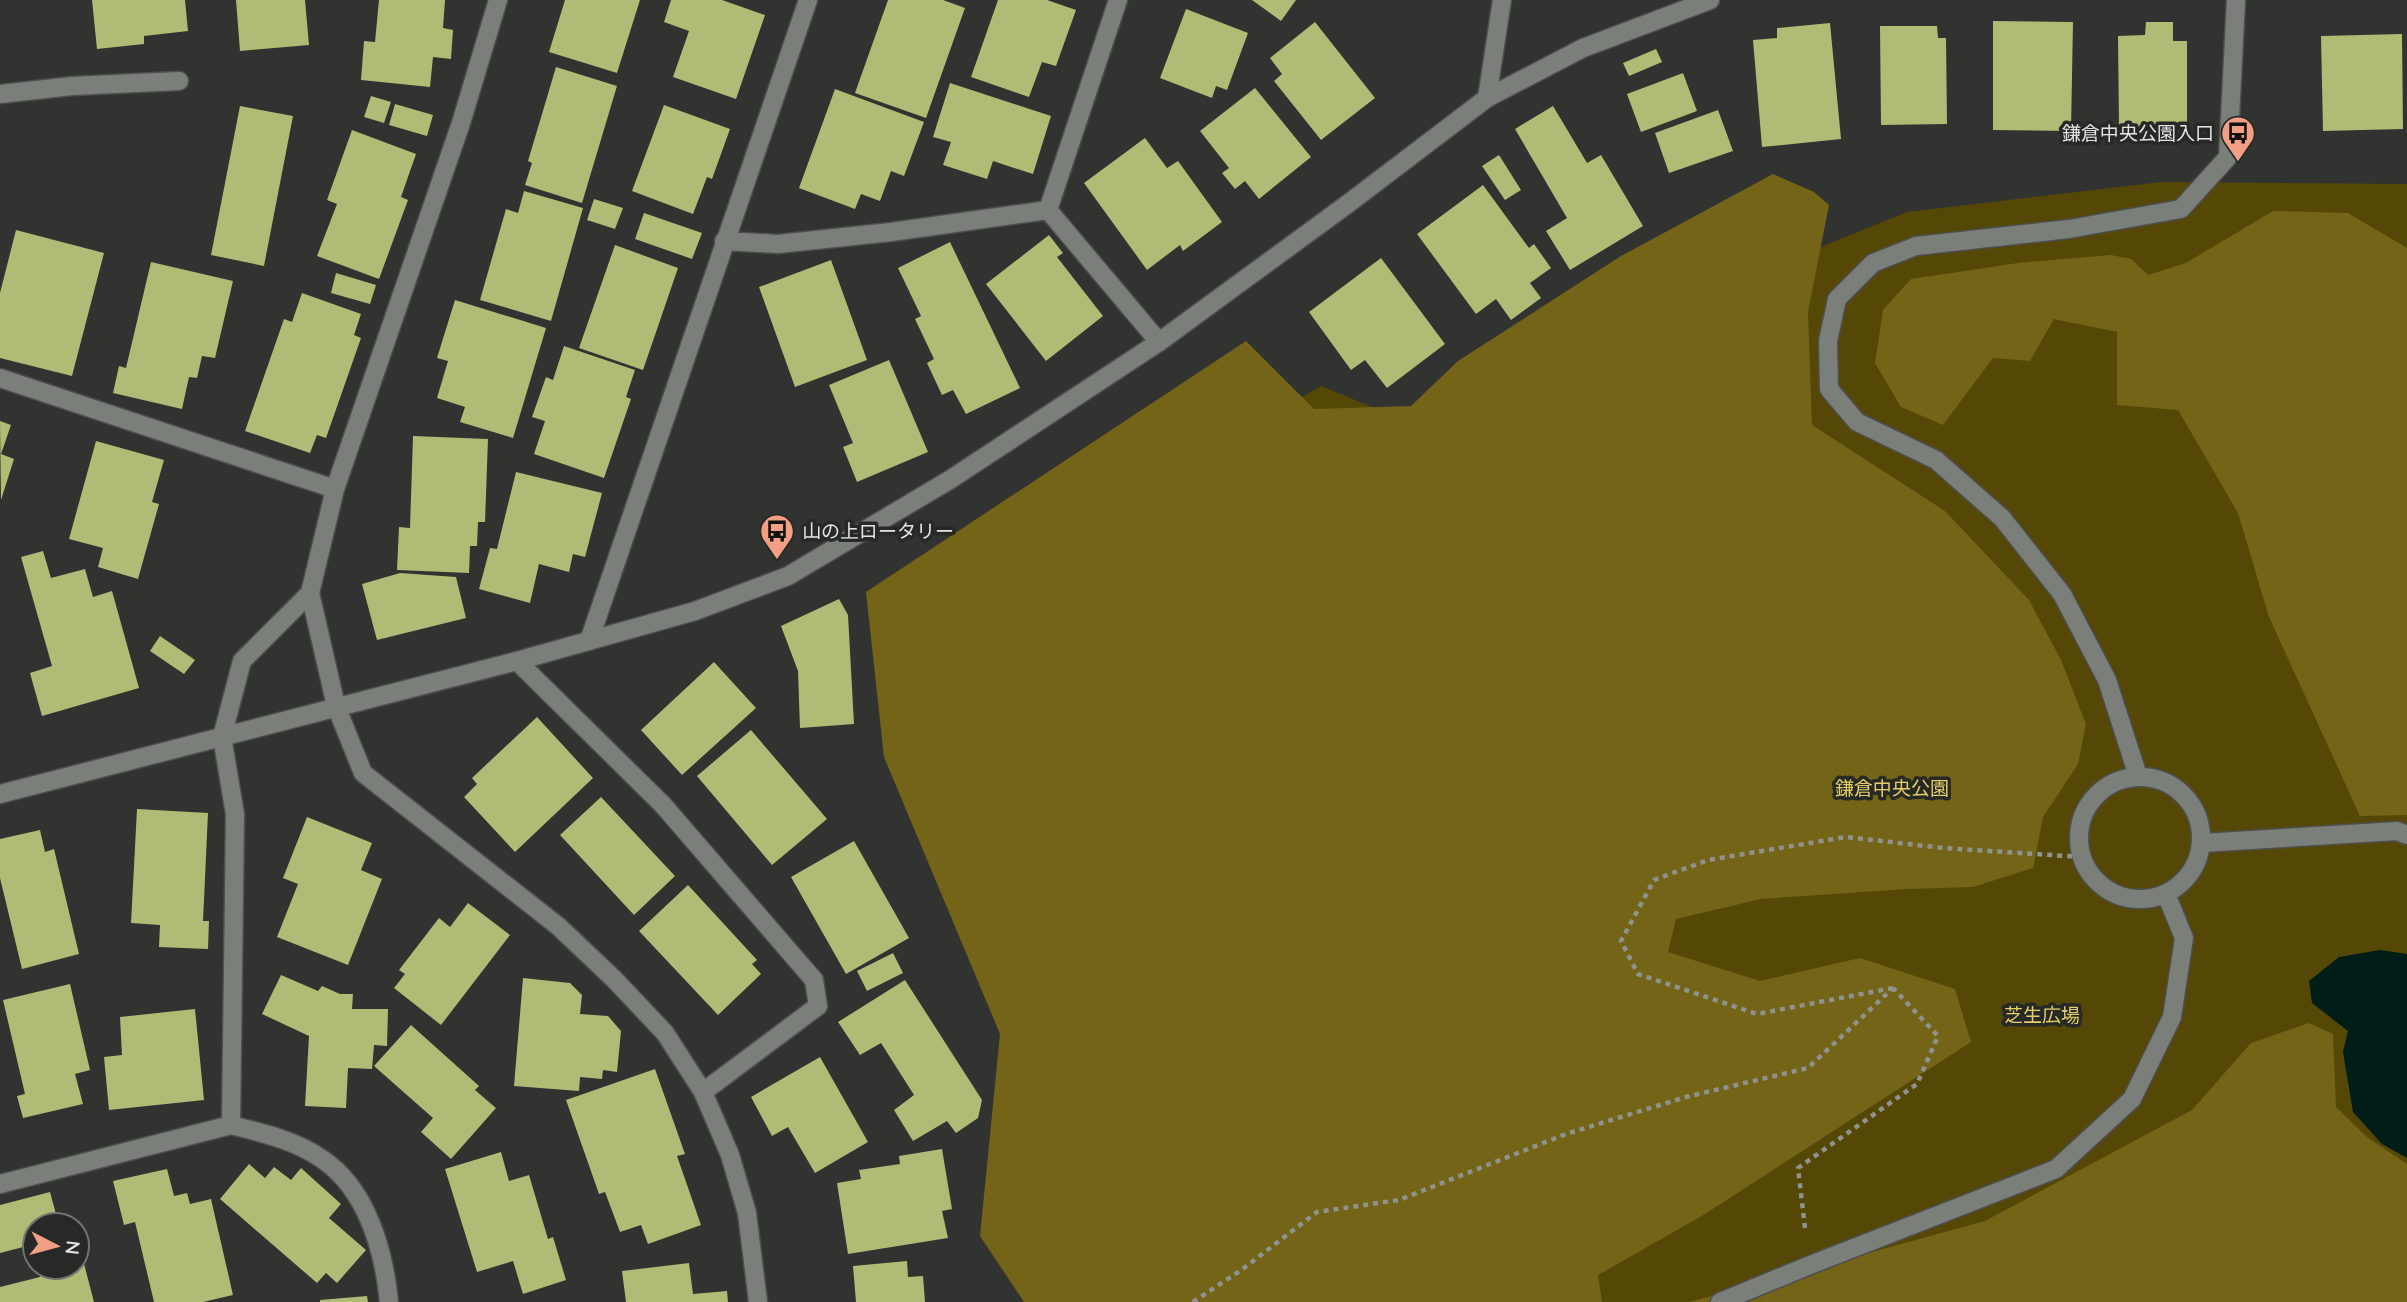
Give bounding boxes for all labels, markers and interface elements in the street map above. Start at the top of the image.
bus stop icon: 鎌倉中央公園入口 [2219,114,2257,163]
place label: 鎌倉中央公園入口 [2062,121,2214,145]
bus stop icon: 山の上ロータリー [758,512,796,561]
place label: 山の上ロータリー [802,519,954,543]
park label: 鎌倉中央公園 [1835,776,1949,800]
park label: 芝生広場 [2004,1003,2080,1027]
north arrow [21,1211,91,1281]
text: N [60,1240,86,1256]

